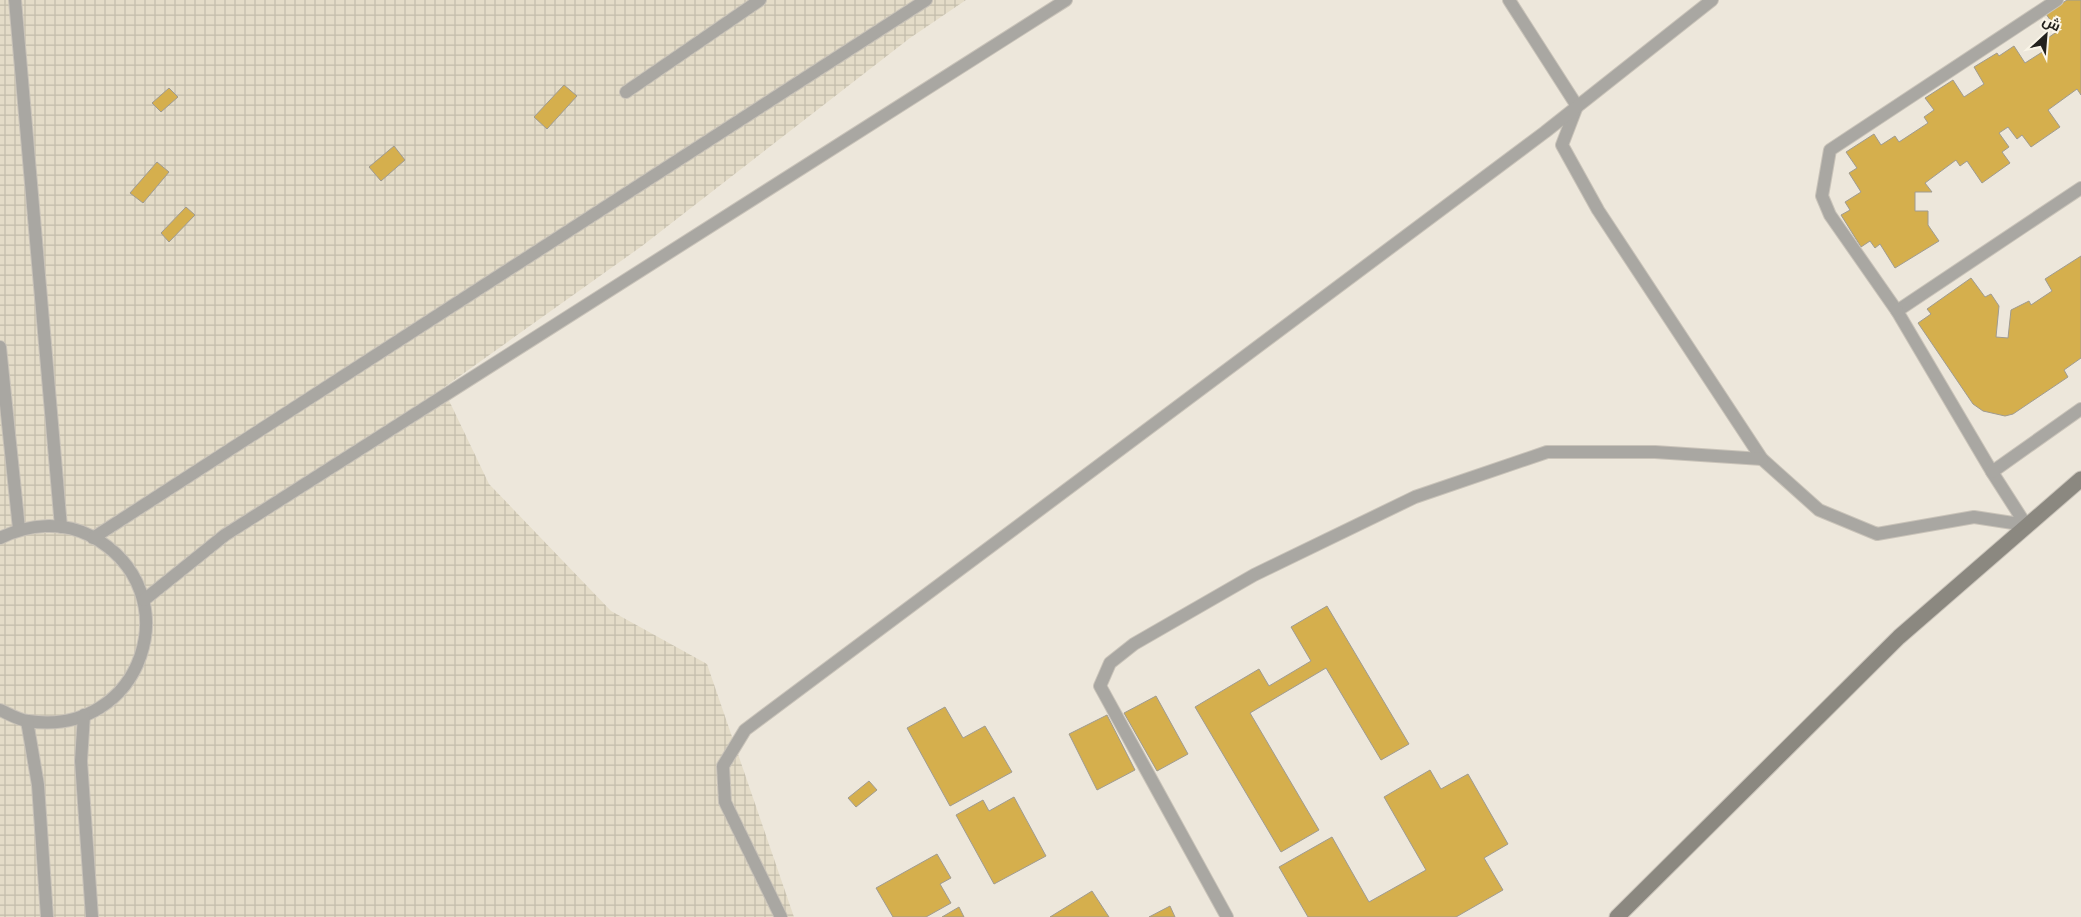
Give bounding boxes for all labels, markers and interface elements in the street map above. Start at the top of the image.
north arrow [2021,10,2071,60]
text: ش [2040,11,2064,35]

